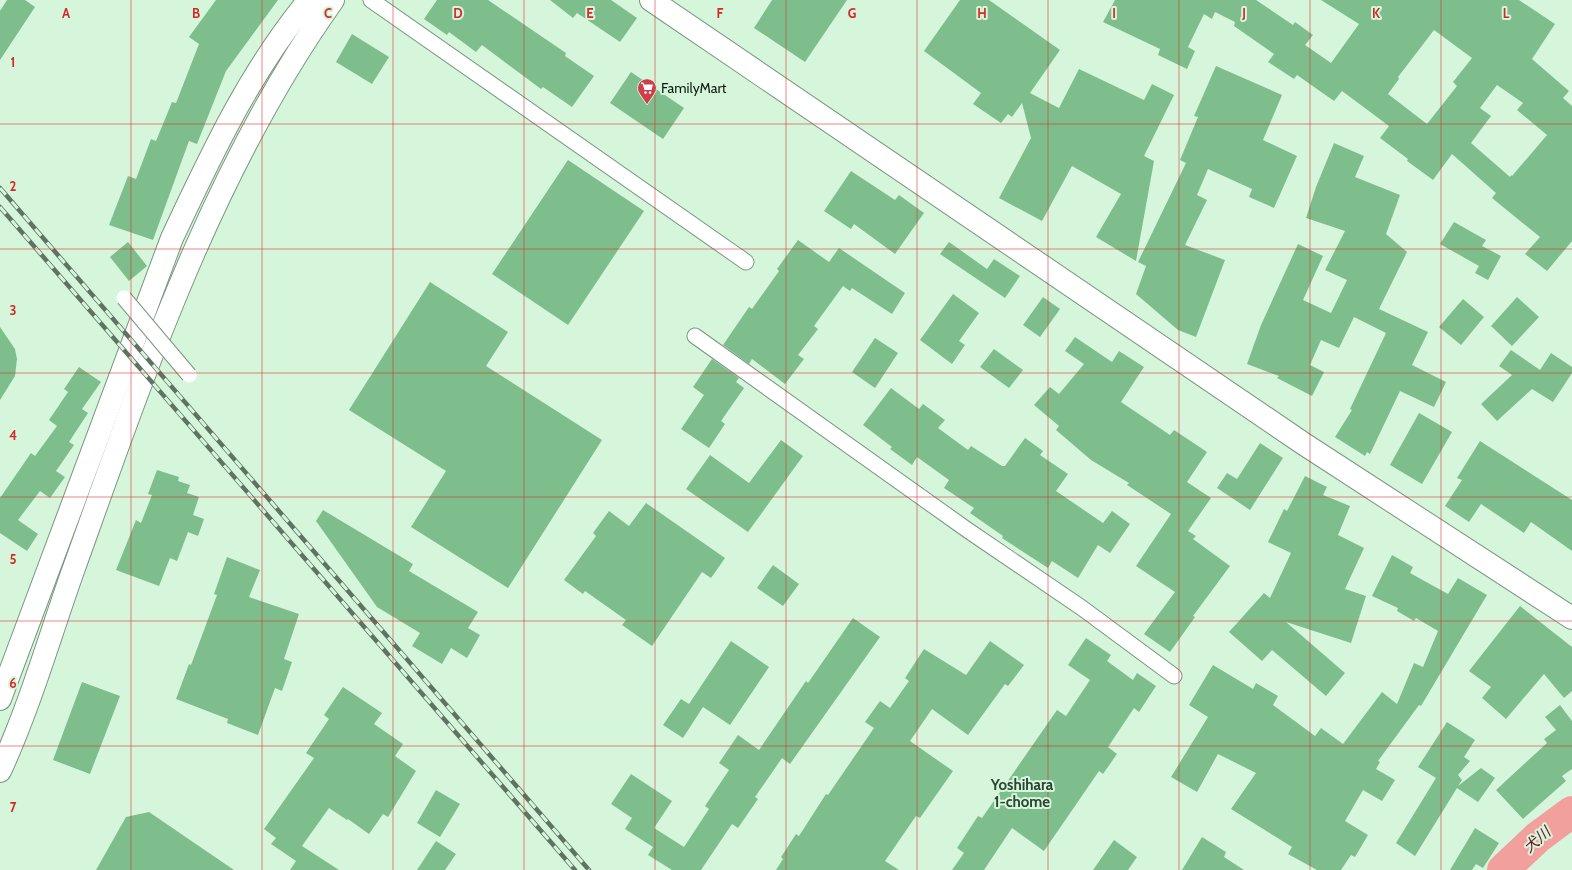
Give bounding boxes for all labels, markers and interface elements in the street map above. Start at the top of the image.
text: A [62,5,71,21]
text: B [192,5,200,21]
text: C [324,5,332,21]
text: D [453,5,463,21]
text: E [586,5,594,21]
text: F [717,5,724,21]
text: G [848,5,857,21]
text: H [977,5,987,21]
text: I [1112,5,1116,21]
text: J [1241,5,1246,21]
text: K [1372,5,1381,21]
text: L [1503,5,1510,21]
text: 1 [11,54,15,70]
supermarket icon: FamilyMart [636,77,658,105]
place label: FamilyMart [661,79,727,97]
text: 2 [10,178,17,194]
text: 3 [9,302,17,318]
text: 4 [9,427,17,443]
text: 5 [10,551,17,567]
text: 6 [9,675,17,691]
district label: Yoshihara 1-chome [990,776,1054,811]
text: 7 [10,799,17,815]
water label: 犬川 [1520,822,1556,857]

